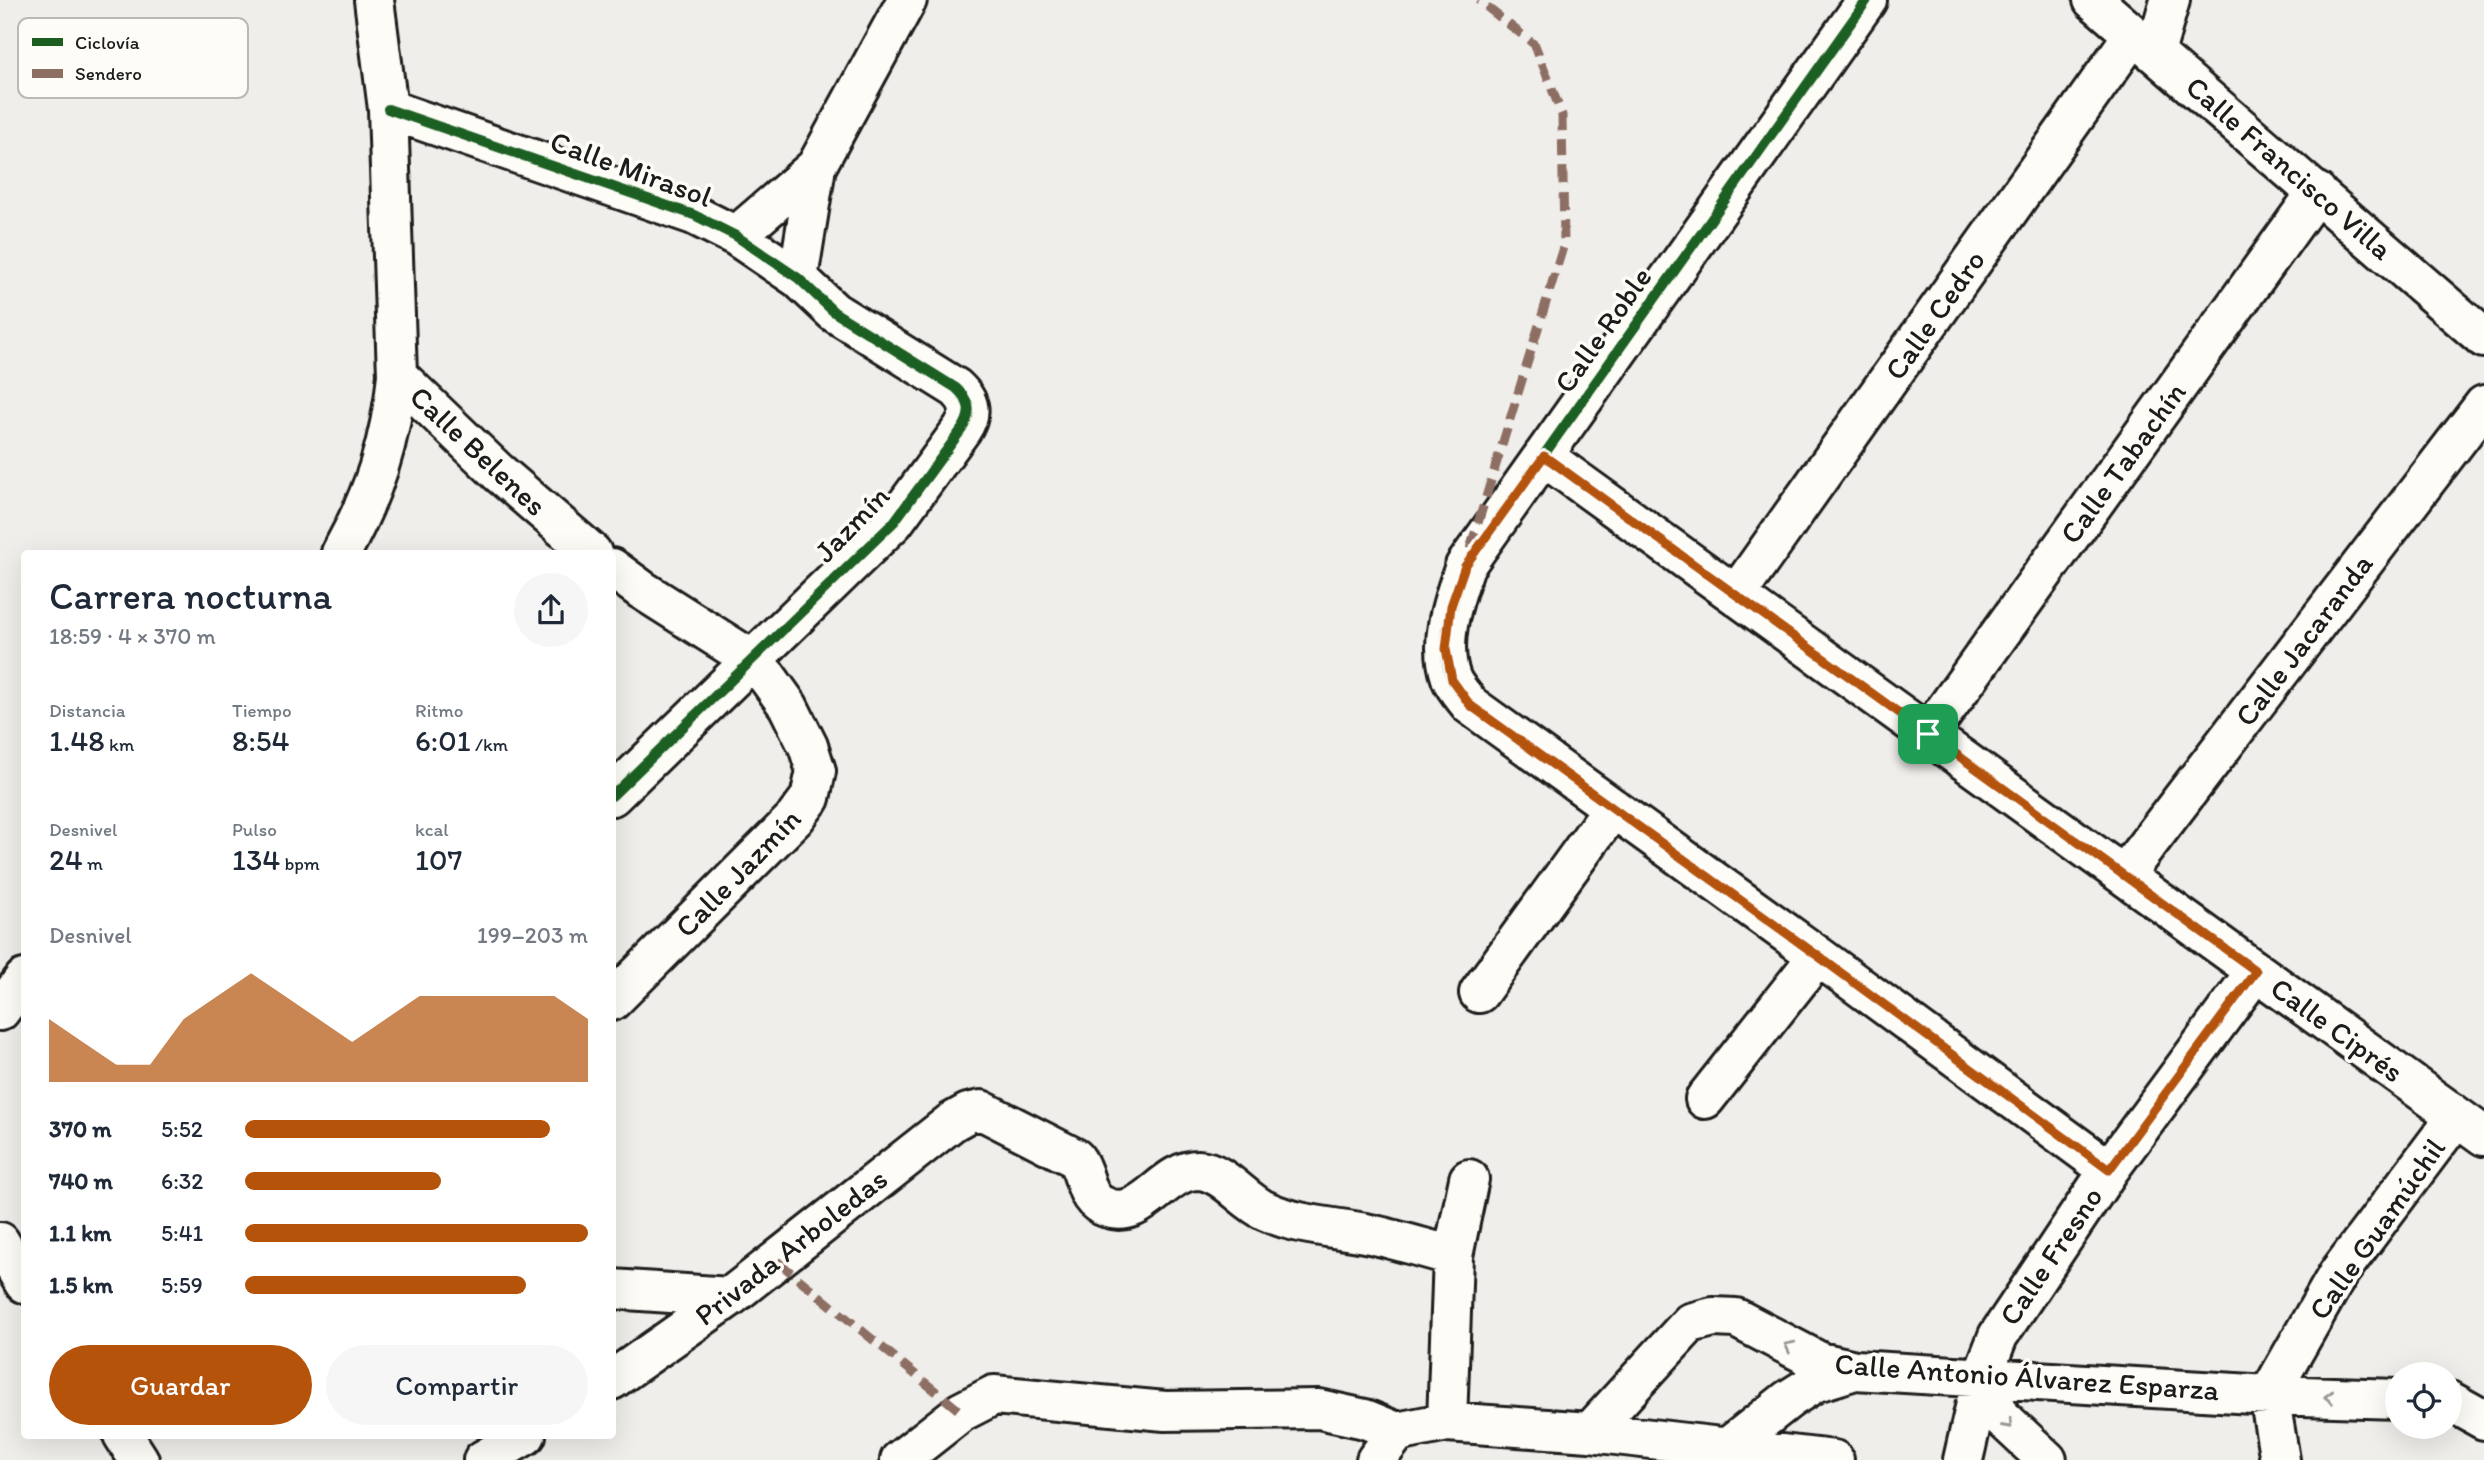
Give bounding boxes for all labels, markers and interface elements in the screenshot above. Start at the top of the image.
legend [18,18,248,98]
text: Ciclovía [75,31,140,54]
text: Sendero [75,62,142,85]
street label: Calle Francisco Villa [2178,68,2400,268]
street label: Calle Mirasol [545,122,718,215]
street label: Calle Cedro [1876,243,1993,387]
street label: Calle Roble [1546,260,1659,400]
street label: Calle Tabachín [2052,375,2194,551]
street label: Calle Belenes [402,378,554,523]
street label: Jazmín [806,478,897,570]
street label: Calle Jacaranda [2227,546,2381,733]
text: Carrera nocturna [49,573,332,619]
button: share [514,573,588,647]
text: 18:59 · 4 × 370 m [49,622,216,650]
text: Distancia [49,699,126,722]
text: Tiempo [232,699,292,722]
text: Ritmo [415,699,463,722]
pin [1898,704,1958,764]
icon: arrive [1909,715,1947,753]
text: 1.48 [49,722,105,759]
text: 8:54 [232,722,290,759]
text: 6:01 [415,722,471,759]
text: km [105,733,134,756]
text: /km [471,733,508,756]
street label: Calle Jazmín [667,800,808,945]
text: Desnivel [49,818,117,841]
text: Pulso [232,818,277,841]
text: kcal [415,818,449,841]
text: 24 [49,841,83,878]
text: 134 [232,841,280,878]
text: 107 [415,841,462,878]
text: m [83,852,103,875]
text: bpm [280,852,320,875]
text: Desnivel [49,921,132,949]
text: 199–203 m [477,921,588,949]
street label: Calle Ciprés [2264,969,2411,1090]
text: 370 m [49,1115,112,1143]
text: 5:52 [161,1115,203,1143]
street label: Calle Guamúchil [2300,1130,2453,1327]
street label: Privada Arboledas [687,1160,894,1333]
text: 740 m [49,1167,113,1195]
text: 6:32 [161,1167,203,1195]
street label: Calle Fresno [1991,1179,2111,1332]
text: 1.1 km [49,1219,112,1247]
text: 5:41 [161,1219,203,1247]
text: 1.5 km [49,1271,113,1299]
text: 5:59 [161,1271,203,1299]
one-way arrow [1784,1340,1796,1354]
button: Guardar [49,1345,312,1425]
button: Compartir [326,1345,588,1425]
street label: Calle Antonio Álvarez Esparza [1833,1345,2221,1408]
map controls [2385,1362,2462,1439]
button: locate [2385,1362,2462,1439]
one-way arrow [2324,1389,2334,1405]
one-way arrow [2000,1416,2012,1429]

